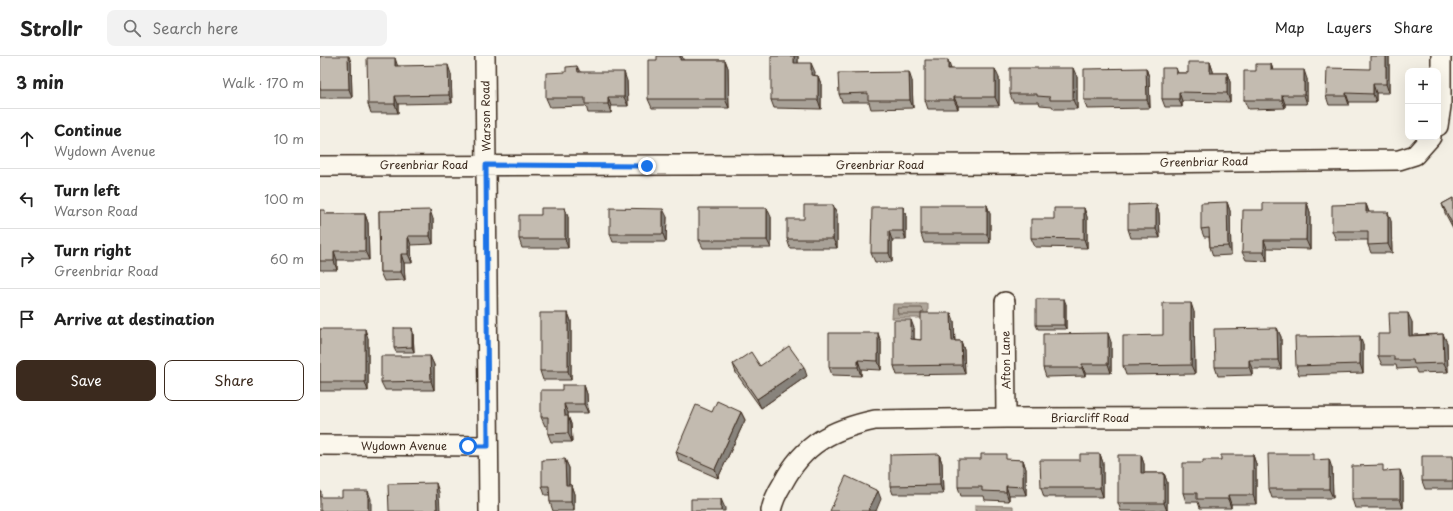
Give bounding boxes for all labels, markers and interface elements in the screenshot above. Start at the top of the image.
search box [107,10,387,46]
text: Strollr [20,14,83,42]
text: Search here [153,16,238,39]
icon: search [121,17,143,39]
text: Map [1275,17,1305,38]
text: Layers [1327,17,1372,38]
text: Share [1394,17,1433,38]
map controls [1405,68,1441,140]
button: + [1405,68,1441,104]
text: 3 min [16,69,64,95]
text: Walk · 170 m [222,73,304,92]
street label: Warson Road [476,80,495,152]
button: − [1405,104,1441,140]
text: Continue [54,118,122,141]
icon: ahead [16,128,38,150]
text: 10 m [274,129,304,148]
text: Wydown Avenue [54,141,156,160]
street label: Greenbriar Road [1160,152,1248,171]
street label: Greenbriar Road [380,156,468,173]
street label: Greenbriar Road [836,156,924,173]
route end [638,157,656,175]
text: Turn left [54,178,120,201]
icon: left [16,188,38,210]
text: 100 m [264,189,304,208]
text: Warson Road [54,201,138,220]
text: Turn right [54,238,131,261]
icon: right [16,248,38,270]
text: 60 m [270,249,304,268]
text: Greenbriar Road [54,261,159,280]
text: Arrive at destination [54,307,215,330]
icon: arrive [16,308,38,330]
street label: Afton Lane [996,330,1015,390]
button: Save [16,360,156,401]
button: Share [164,360,304,401]
street label: Briarcliff Road [1051,409,1129,426]
street label: Wydown Avenue [361,437,447,454]
route start [459,437,477,455]

